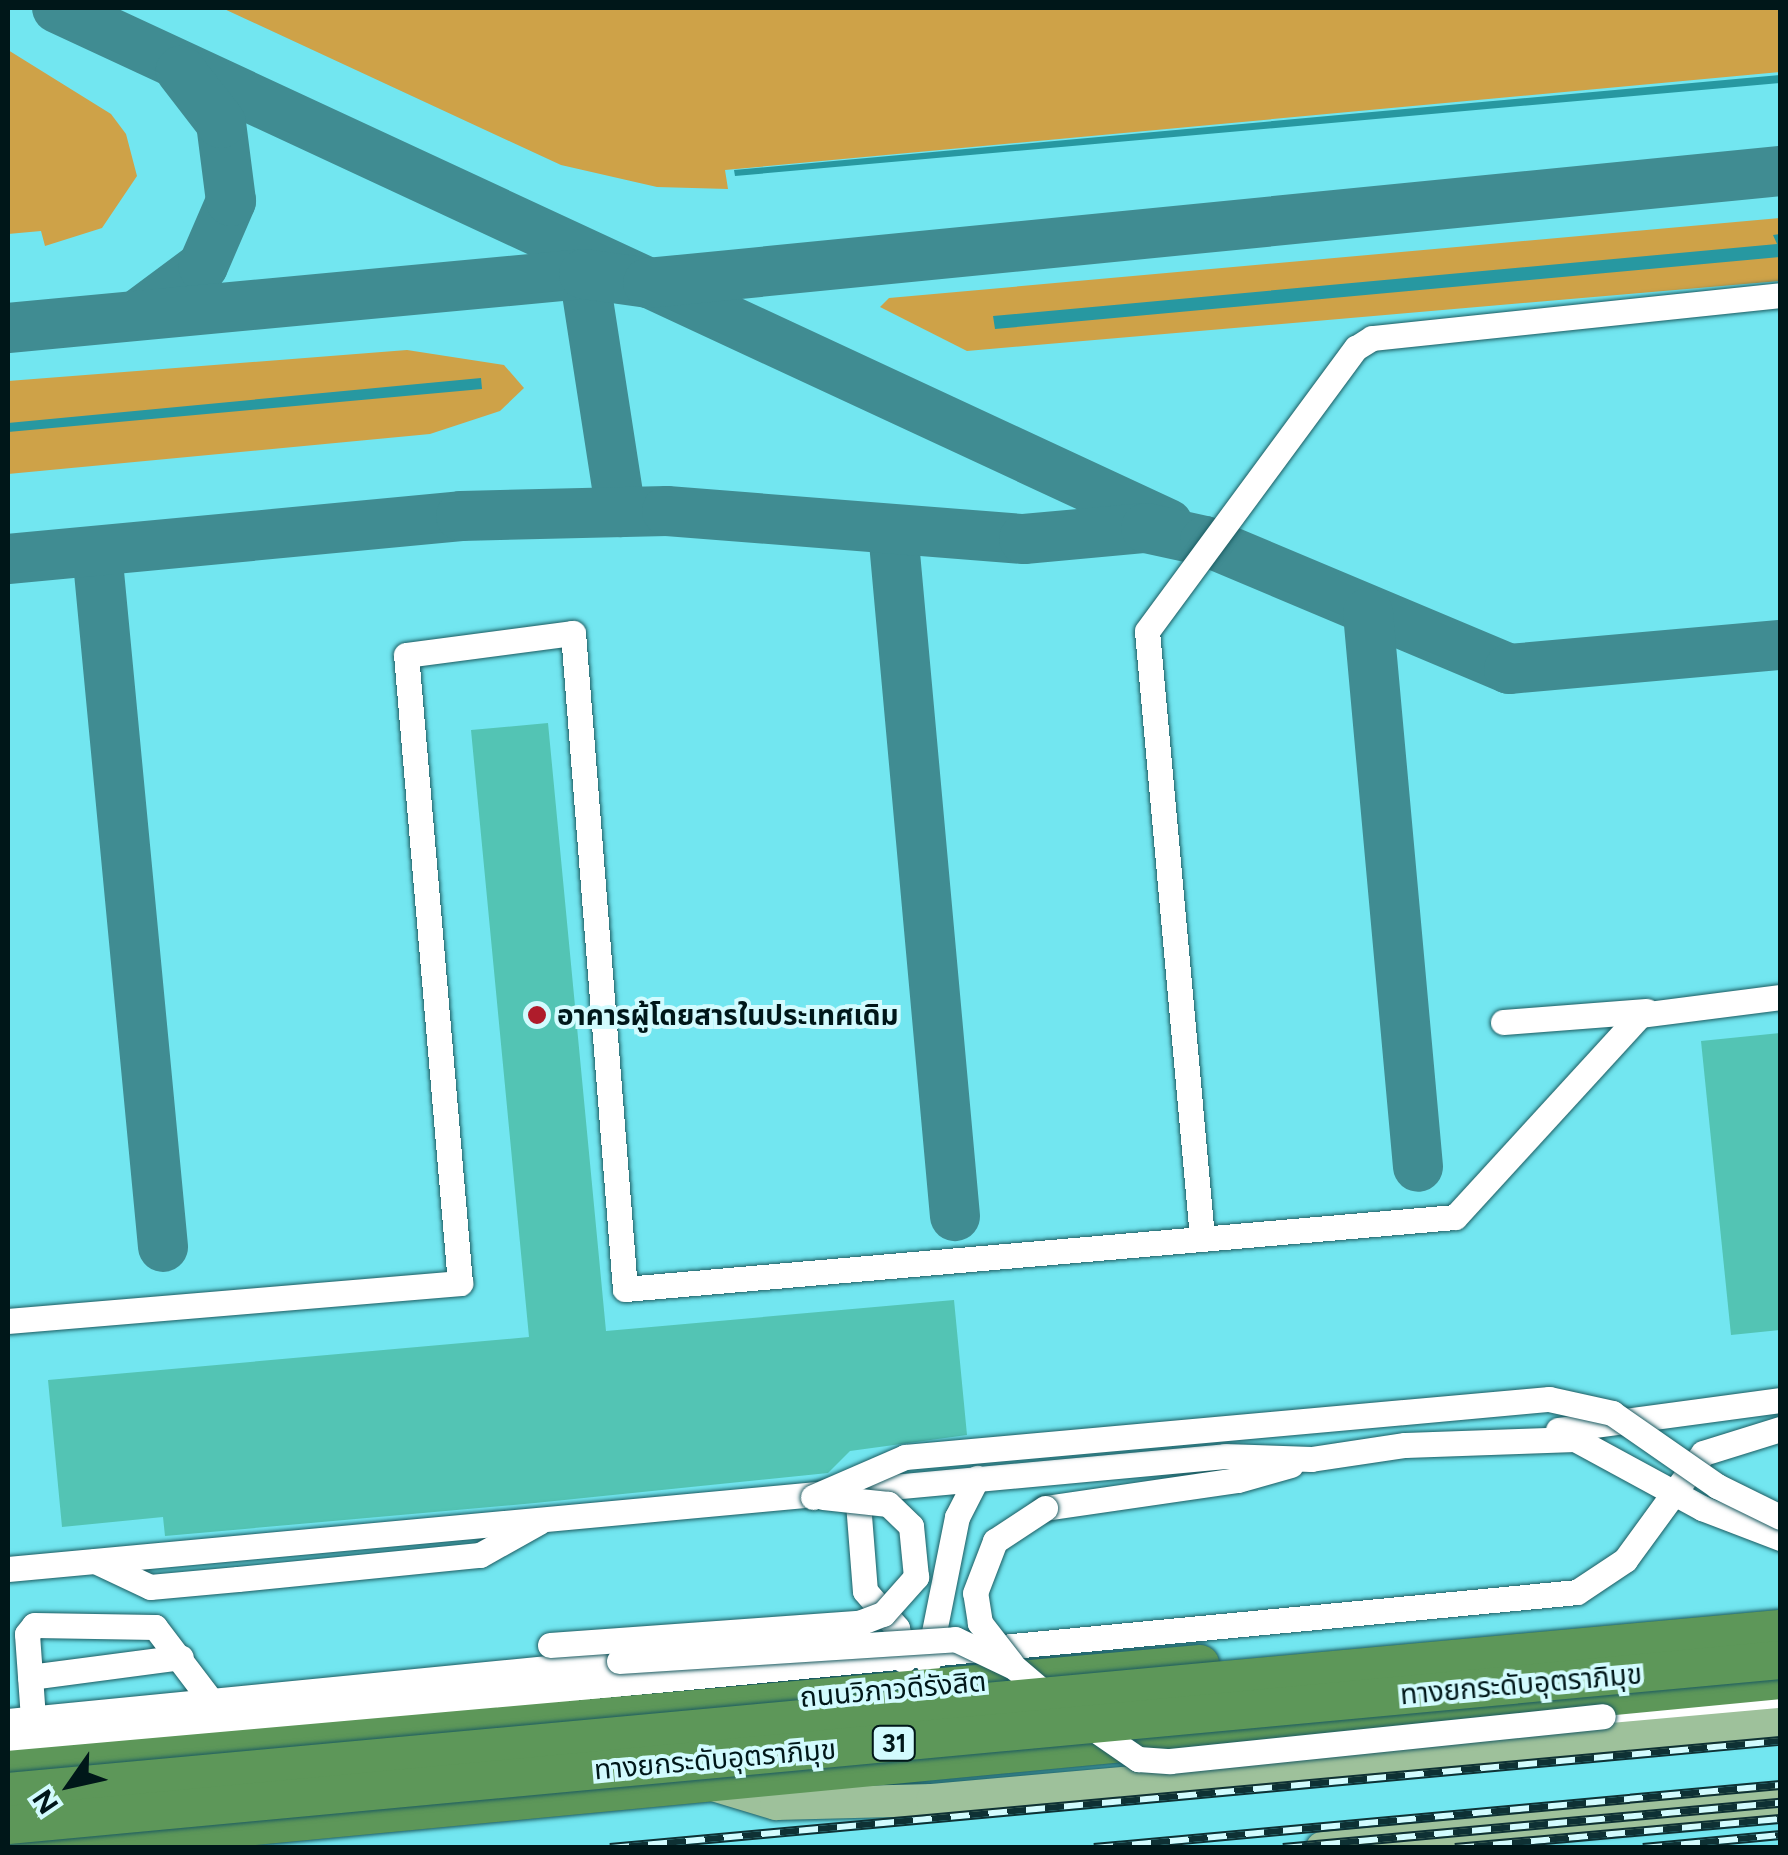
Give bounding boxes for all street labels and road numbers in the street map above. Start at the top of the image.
street label: ทางยกระดับอุตราภิมุข [1399,1657,1643,1711]
street label: ถนนวิภาวดีรังสิต [799,1664,987,1714]
road number: 31 [872,1723,916,1763]
street label: ทางยกระดับอุตราภิมุข [593,1732,837,1786]

